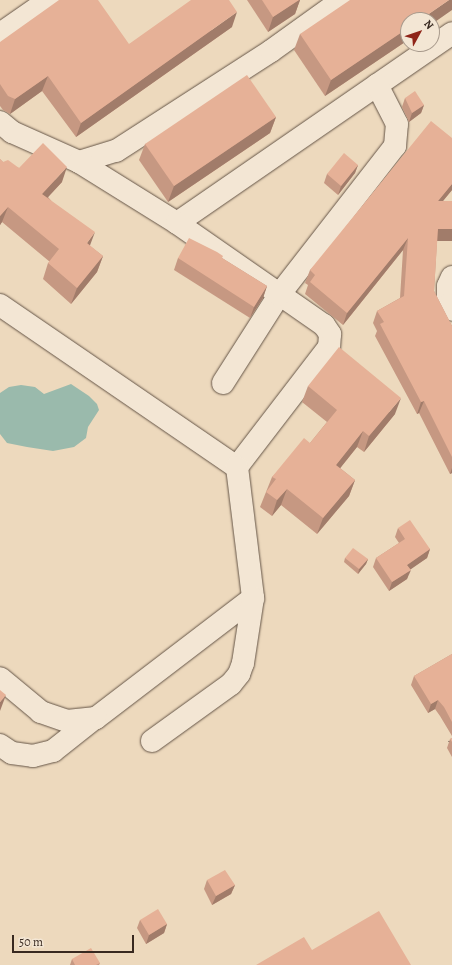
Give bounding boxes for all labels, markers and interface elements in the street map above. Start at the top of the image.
north arrow [400,12,440,52]
text: N [420,17,437,32]
scale bar [14,927,136,953]
text: 50 m [19,934,43,950]

